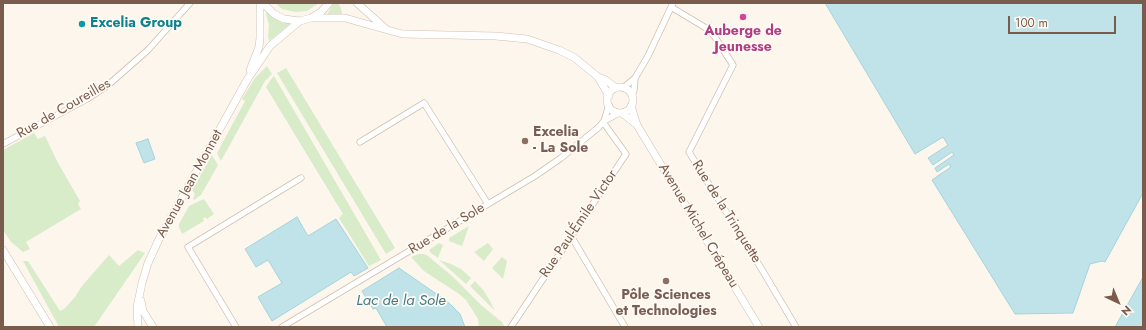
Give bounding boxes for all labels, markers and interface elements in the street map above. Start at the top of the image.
scale bar [1010,8,1118,34]
marker: Auberge de Jeunesse [738,12,748,22]
text: 100 m [1015,14,1048,32]
place label: Excelia Group [90,16,182,32]
marker: Excelia Group [77,19,87,29]
place label: Auberge de Jeunesse [704,24,782,56]
street label: Rue de Coureilles [14,75,114,143]
place label: Excelia - La Sole [533,125,588,158]
street label: Avenue Jean Monnet [153,127,227,241]
marker: Excelia - La Sole [520,136,530,146]
street label: Rue de la Trinquette [688,158,764,266]
street label: Avenue Michel Crépeau [654,161,742,291]
street label: Rue Paul-Émile Victor [537,167,621,281]
street label: Rue de la Sole [406,200,488,258]
marker: Pôle Sciences et Technologies [661,276,671,286]
north arrow [1098,282,1138,322]
place label: Pôle Sciences et Technologies [615,288,717,320]
water label: Lac de la Sole [356,292,446,310]
text: N [1118,302,1135,319]

